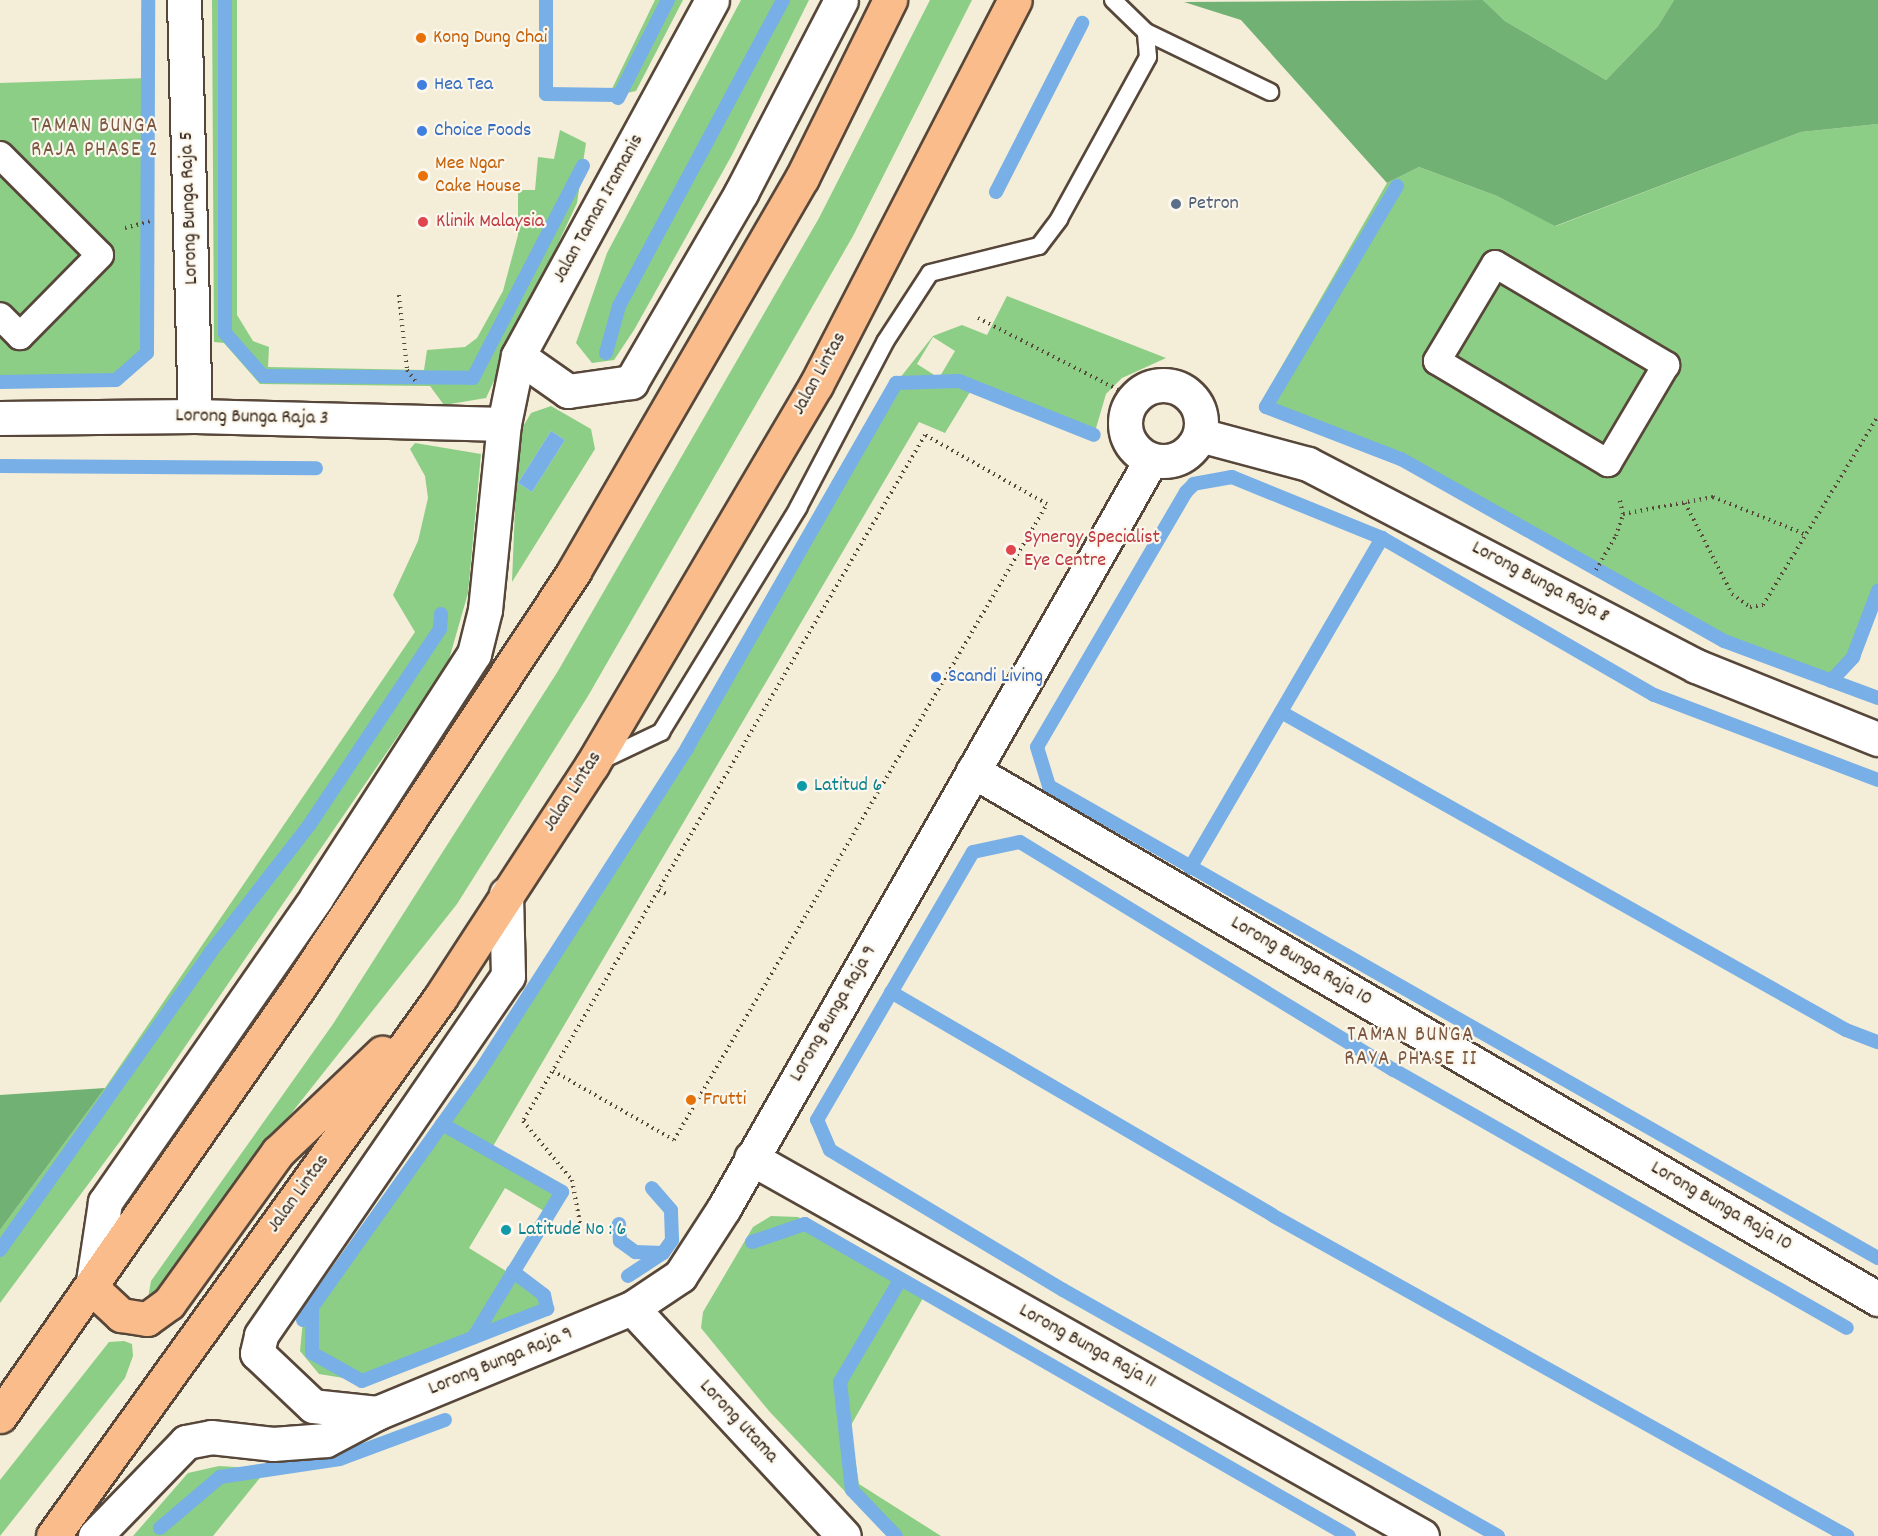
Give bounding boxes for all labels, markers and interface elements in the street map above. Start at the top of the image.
place label: Kong Dung Chai [433,26,547,50]
marker: Kong Dung Chai [414,31,428,45]
place label: Hea Tea [434,73,493,97]
marker: Hea Tea [415,78,429,92]
district label: TAMAN BUNGA RAJA PHASE 2 [31,114,159,164]
place label: Choice Foods [434,119,532,143]
marker: Choice Foods [415,124,429,138]
street label: Jalan Taman Iramanis [548,130,650,288]
street label: Lorong Bunga Raja 5 [175,131,205,285]
place label: Mee Ngar Cake House [435,152,521,199]
marker: Mee Ngar Cake House [416,169,430,183]
place label: Petron [1188,192,1239,216]
marker: Petron [1169,197,1183,211]
place label: Klinik Malaysia [436,210,544,234]
marker: Klinik Malaysia [414,213,432,231]
street label: Jalan Lintas [787,328,853,420]
street label: Lorong Bunga Raja 3 [175,405,329,431]
place label: Synergy Specialist Eye Centre [1024,526,1160,573]
street label: Lorong Bunga Raja 8 [1467,537,1613,629]
marker: Synergy Specialist Eye Centre [1002,541,1020,559]
place label: Scandi Living [948,665,1043,689]
marker: Scandi Living [929,670,943,684]
street label: Jalan Lintas [538,747,608,837]
place label: Latitud 6 [814,774,882,798]
marker: Latitud 6 [795,779,809,793]
street label: Lorong Bunga Raja 10 [1226,912,1376,1012]
street label: Lorong Bunga Raja 9 [785,942,883,1086]
district label: TAMAN BUNGA RAYA PHASE II [1344,1023,1478,1073]
place label: Frutti [703,1088,746,1112]
marker: Frutti [684,1093,698,1107]
street label: Jalan Lintas [263,1150,335,1238]
street label: Lorong Bunga Raja 10 [1646,1157,1796,1257]
place label: Latitude No : 6 [518,1218,626,1242]
marker: Latitude No : 6 [499,1223,513,1237]
street label: Lorong Bunga Raja 11 [1014,1299,1160,1395]
street label: Lorong Bunga Raja 9 [425,1322,577,1402]
street label: Lorong Utama [693,1375,783,1469]

